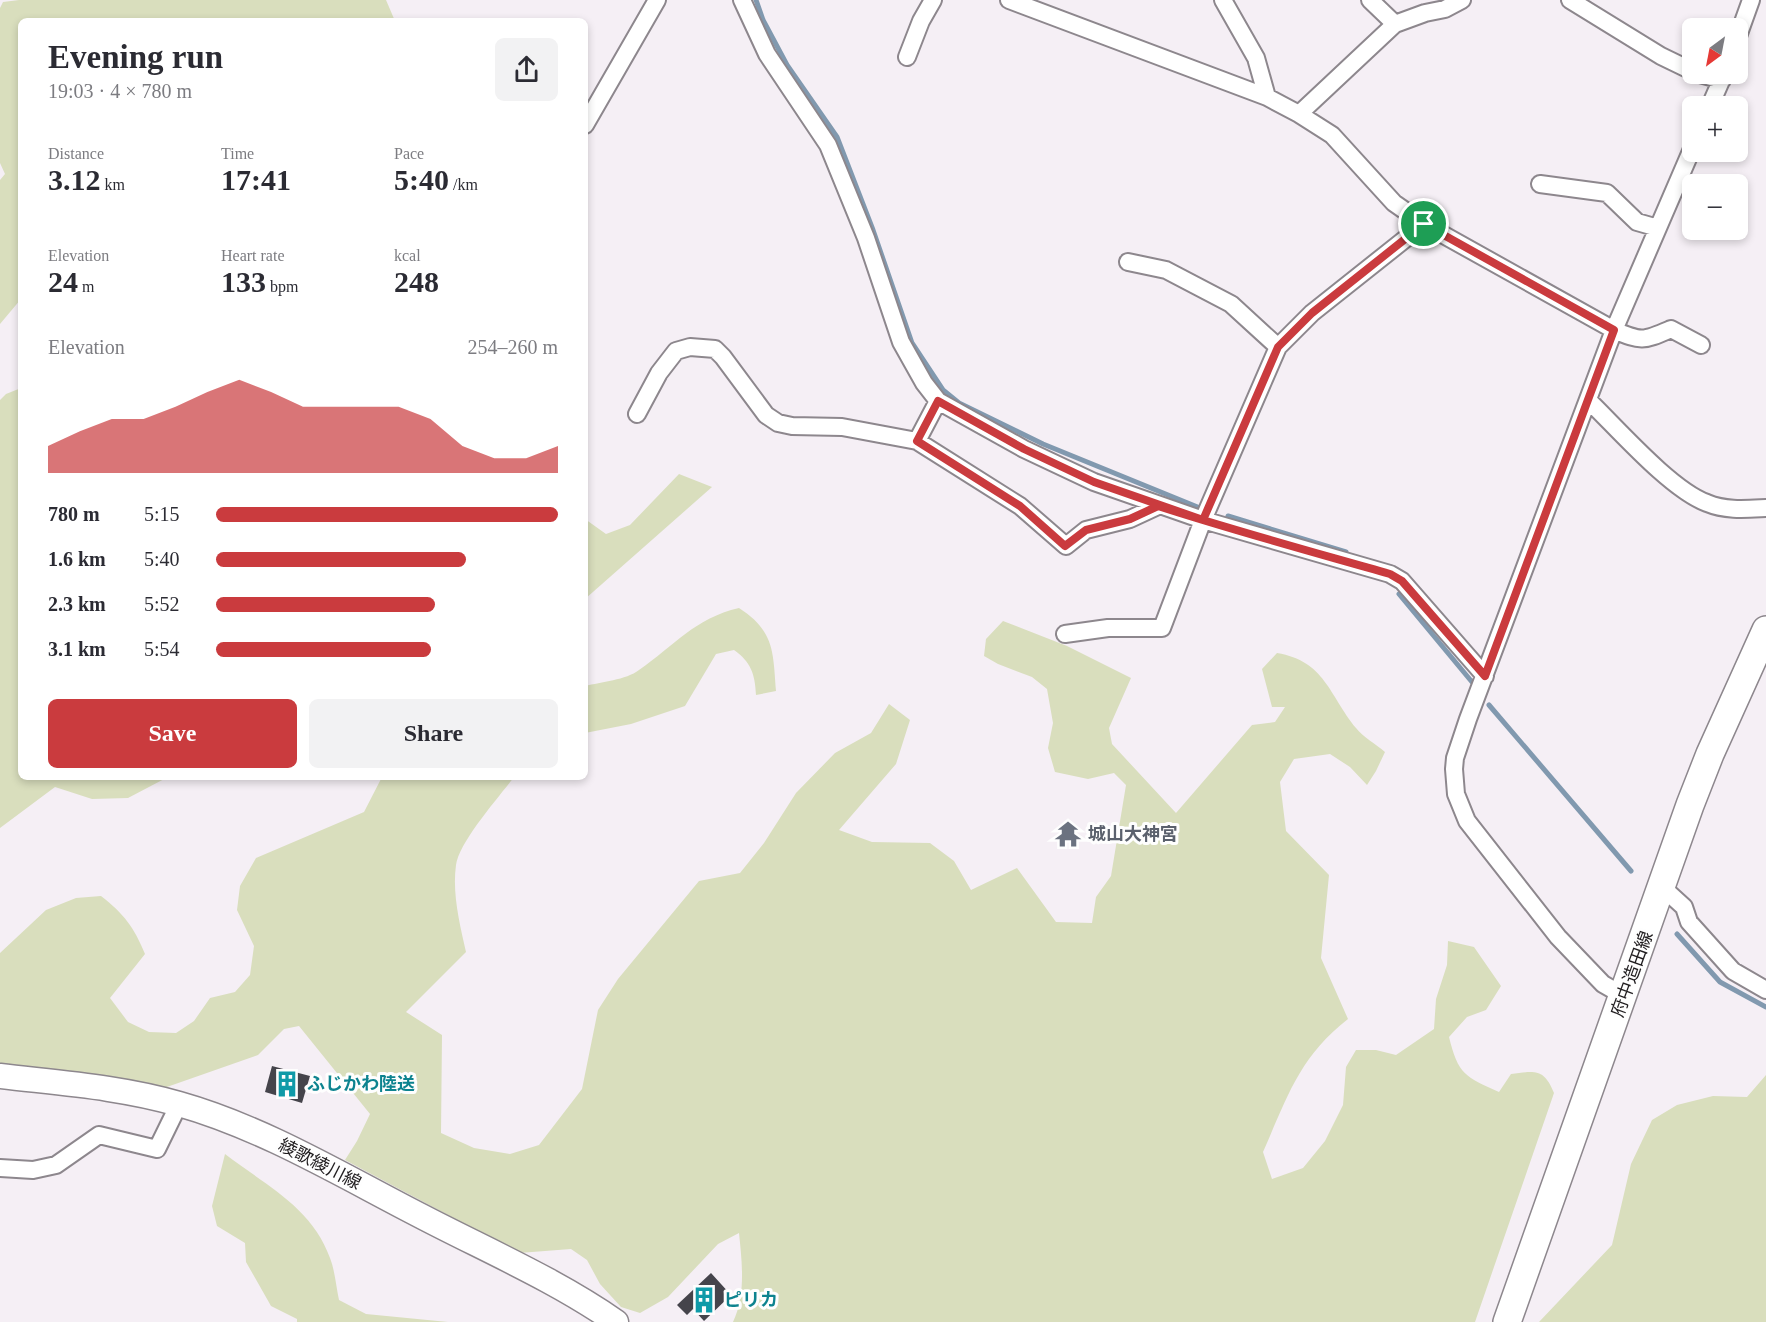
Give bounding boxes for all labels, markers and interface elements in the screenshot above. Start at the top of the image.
north arrow [1682,18,1748,84]
map controls [1682,18,1748,240]
button: share [495,38,558,101]
text: Evening run [48,39,223,75]
text: 19:03 · 4 × 780 m [48,80,192,102]
button: + [1682,96,1748,162]
text: Distance [48,145,104,162]
text: Time [221,145,254,162]
text: Pace [394,145,424,162]
text: 3.12 [48,163,101,196]
text: 17:41 [221,163,291,196]
text: 5:40 [394,163,449,196]
button: − [1682,174,1748,240]
text: km [101,176,125,193]
text: /km [449,176,478,193]
pin [1398,198,1449,249]
icon: arrive [1407,207,1440,240]
text: Elevation [48,247,109,264]
text: Heart rate [221,247,285,264]
text: kcal [394,247,421,264]
text: 24 [48,265,78,298]
text: 133 [221,265,266,298]
text: 248 [394,265,439,298]
text: m [78,278,94,295]
text: bpm [266,278,298,295]
text: Elevation [48,336,125,358]
text: 254–260 m [467,336,558,358]
text: 780 m [48,503,100,525]
text: 5:15 [144,503,180,525]
text: 1.6 km [48,548,106,570]
text: 5:40 [144,548,180,570]
text: 2.3 km [48,593,106,615]
text: 5:52 [144,593,180,615]
text: 3.1 km [48,638,106,660]
text: 5:54 [144,638,180,660]
button: Save [48,699,297,768]
button: Share [309,699,558,768]
temple icon: 城山大神宮 [1053,819,1083,849]
place label: 城山大神宮 [1088,824,1178,844]
street label: 府中造田線 [1607,928,1657,1020]
building icon: ふじかわ陸送 [272,1069,302,1099]
place label: ふじかわ陸送 [307,1074,415,1094]
street label: 綾歌綾川線 [275,1135,365,1193]
building icon: ピリカ [689,1285,719,1315]
place label: ピリカ [724,1290,778,1310]

